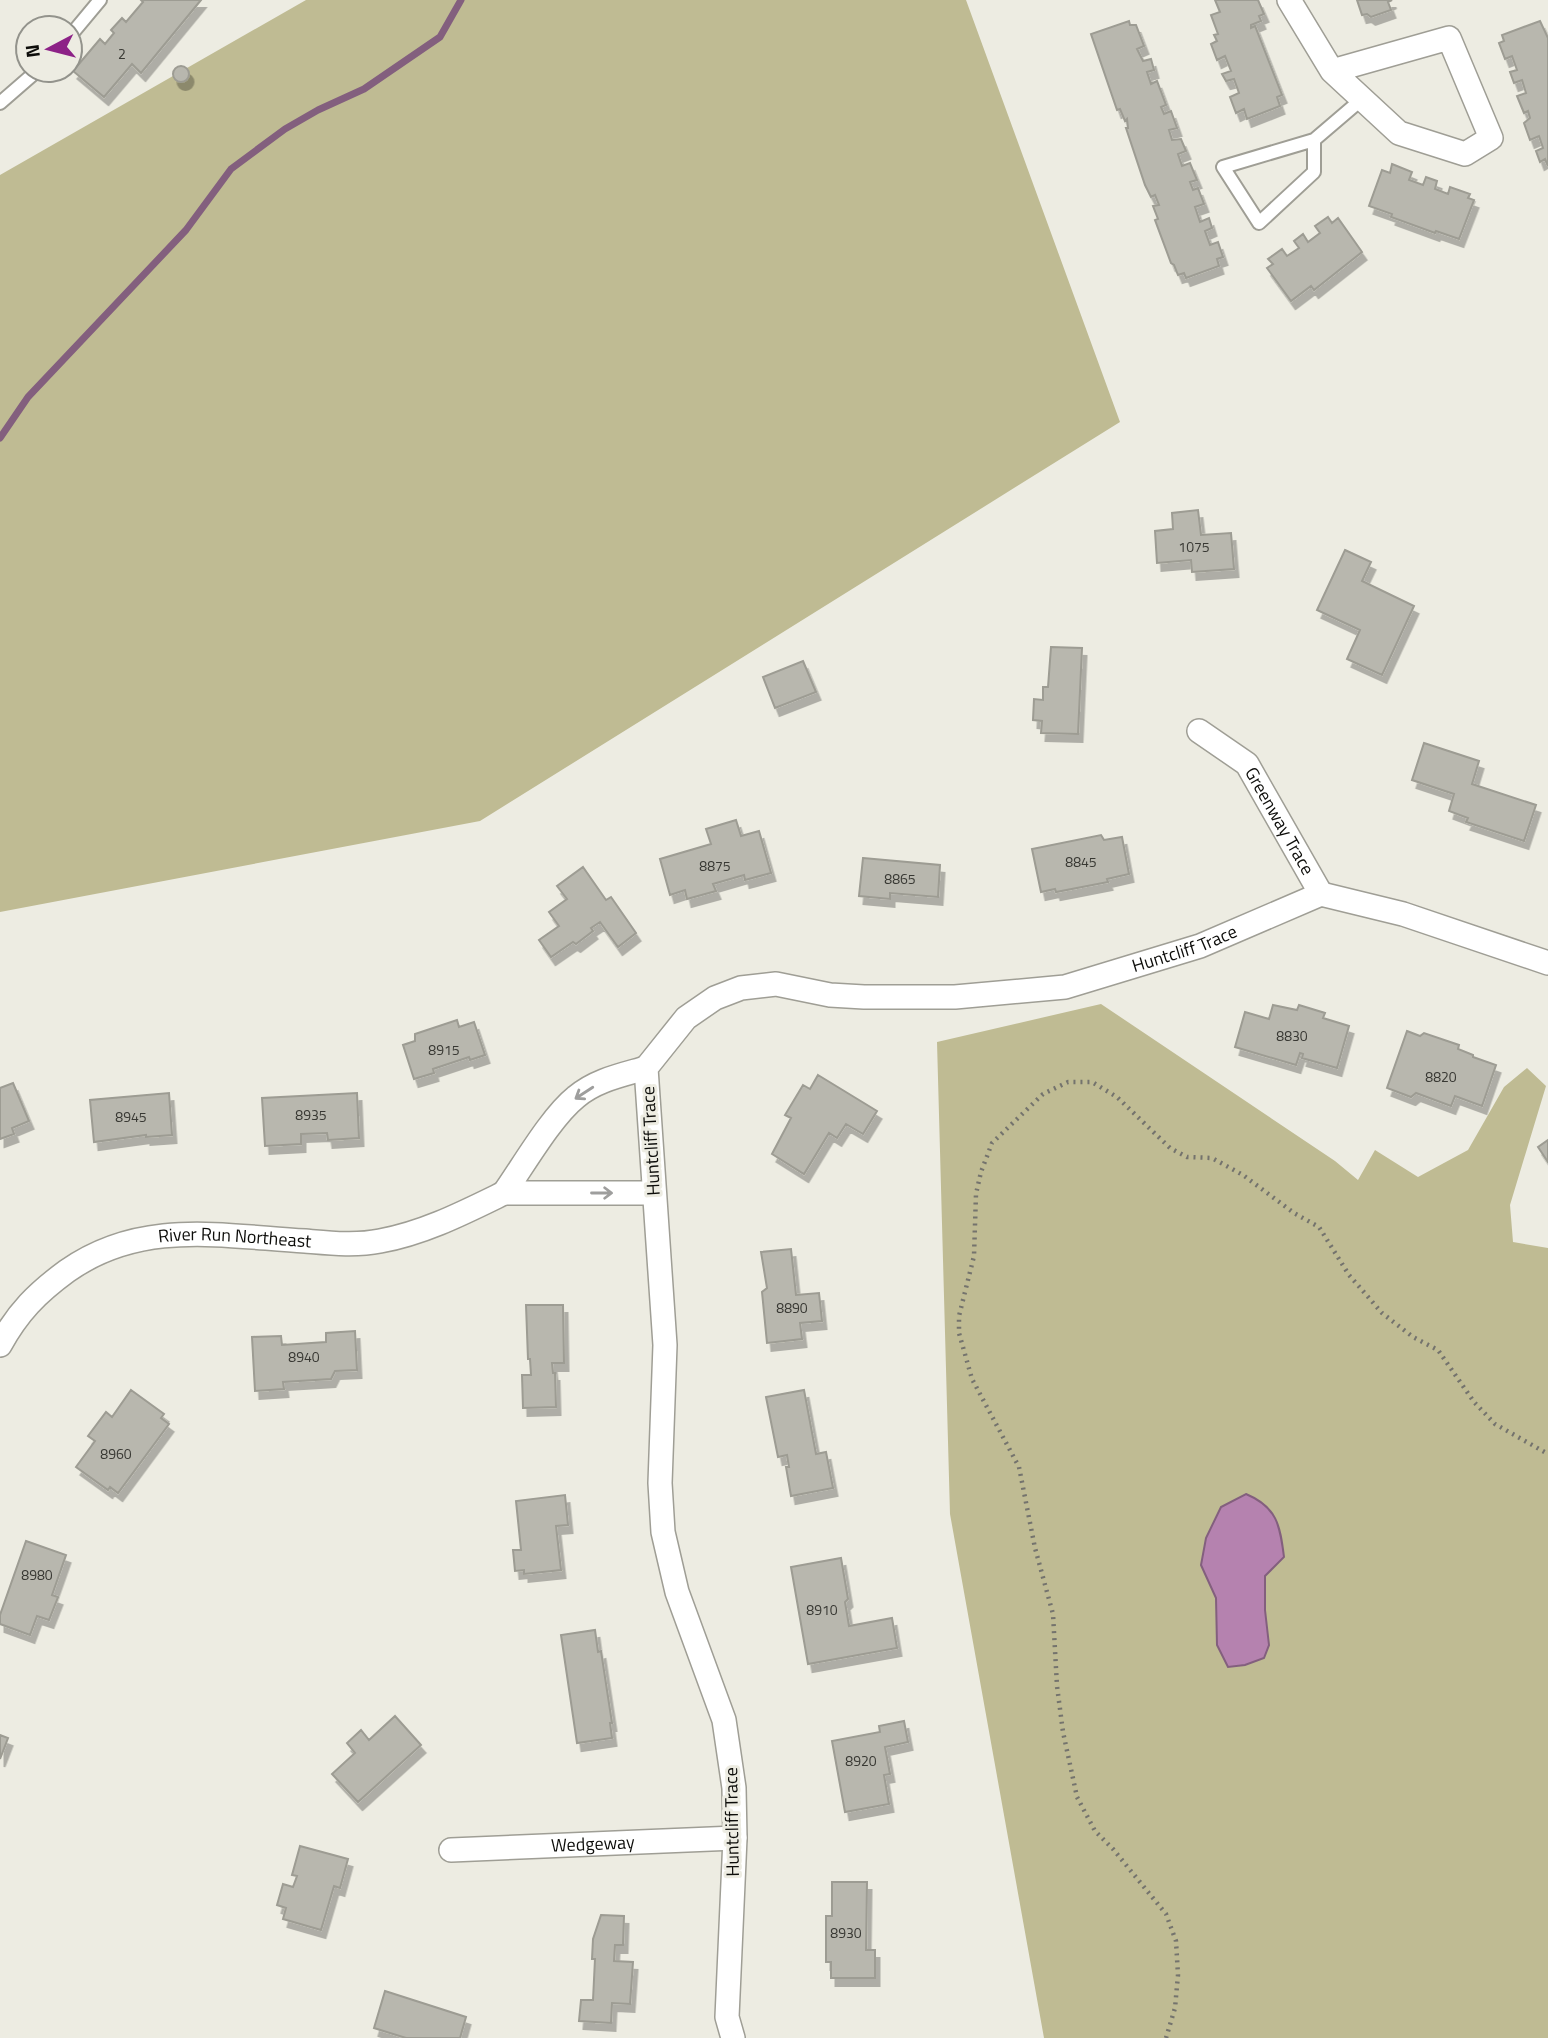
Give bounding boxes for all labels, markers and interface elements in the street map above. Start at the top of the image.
north arrow [14,14,84,84]
text: N [16,43,47,59]
house number: 2 [118,43,126,64]
house number: 1075 [1178,536,1210,557]
street label: Greenway Trace [1238,762,1321,880]
house number: 8845 [1065,851,1097,872]
house number: 8875 [699,855,731,876]
house number: 8865 [884,868,916,889]
street label: Huntcliff Trace [1129,918,1241,979]
house number: 8830 [1276,1025,1308,1046]
house number: 8915 [428,1039,460,1060]
house number: 8820 [1425,1066,1457,1087]
one-way arrow [574,1086,594,1100]
street label: Huntcliff Trace [634,1086,667,1196]
house number: 8935 [295,1104,327,1125]
house number: 8945 [115,1106,147,1127]
one-way arrow [590,1186,613,1200]
street label: River Run Northeast [157,1220,313,1255]
house number: 8890 [776,1297,808,1318]
house number: 8940 [288,1346,320,1367]
house number: 8960 [100,1443,132,1464]
house number: 8980 [21,1564,53,1585]
house number: 8910 [806,1599,838,1620]
house number: 8920 [845,1750,877,1771]
street label: Huntcliff Trace [717,1767,746,1877]
street label: Wedgeway [550,1828,636,1859]
house number: 8930 [830,1922,862,1943]

